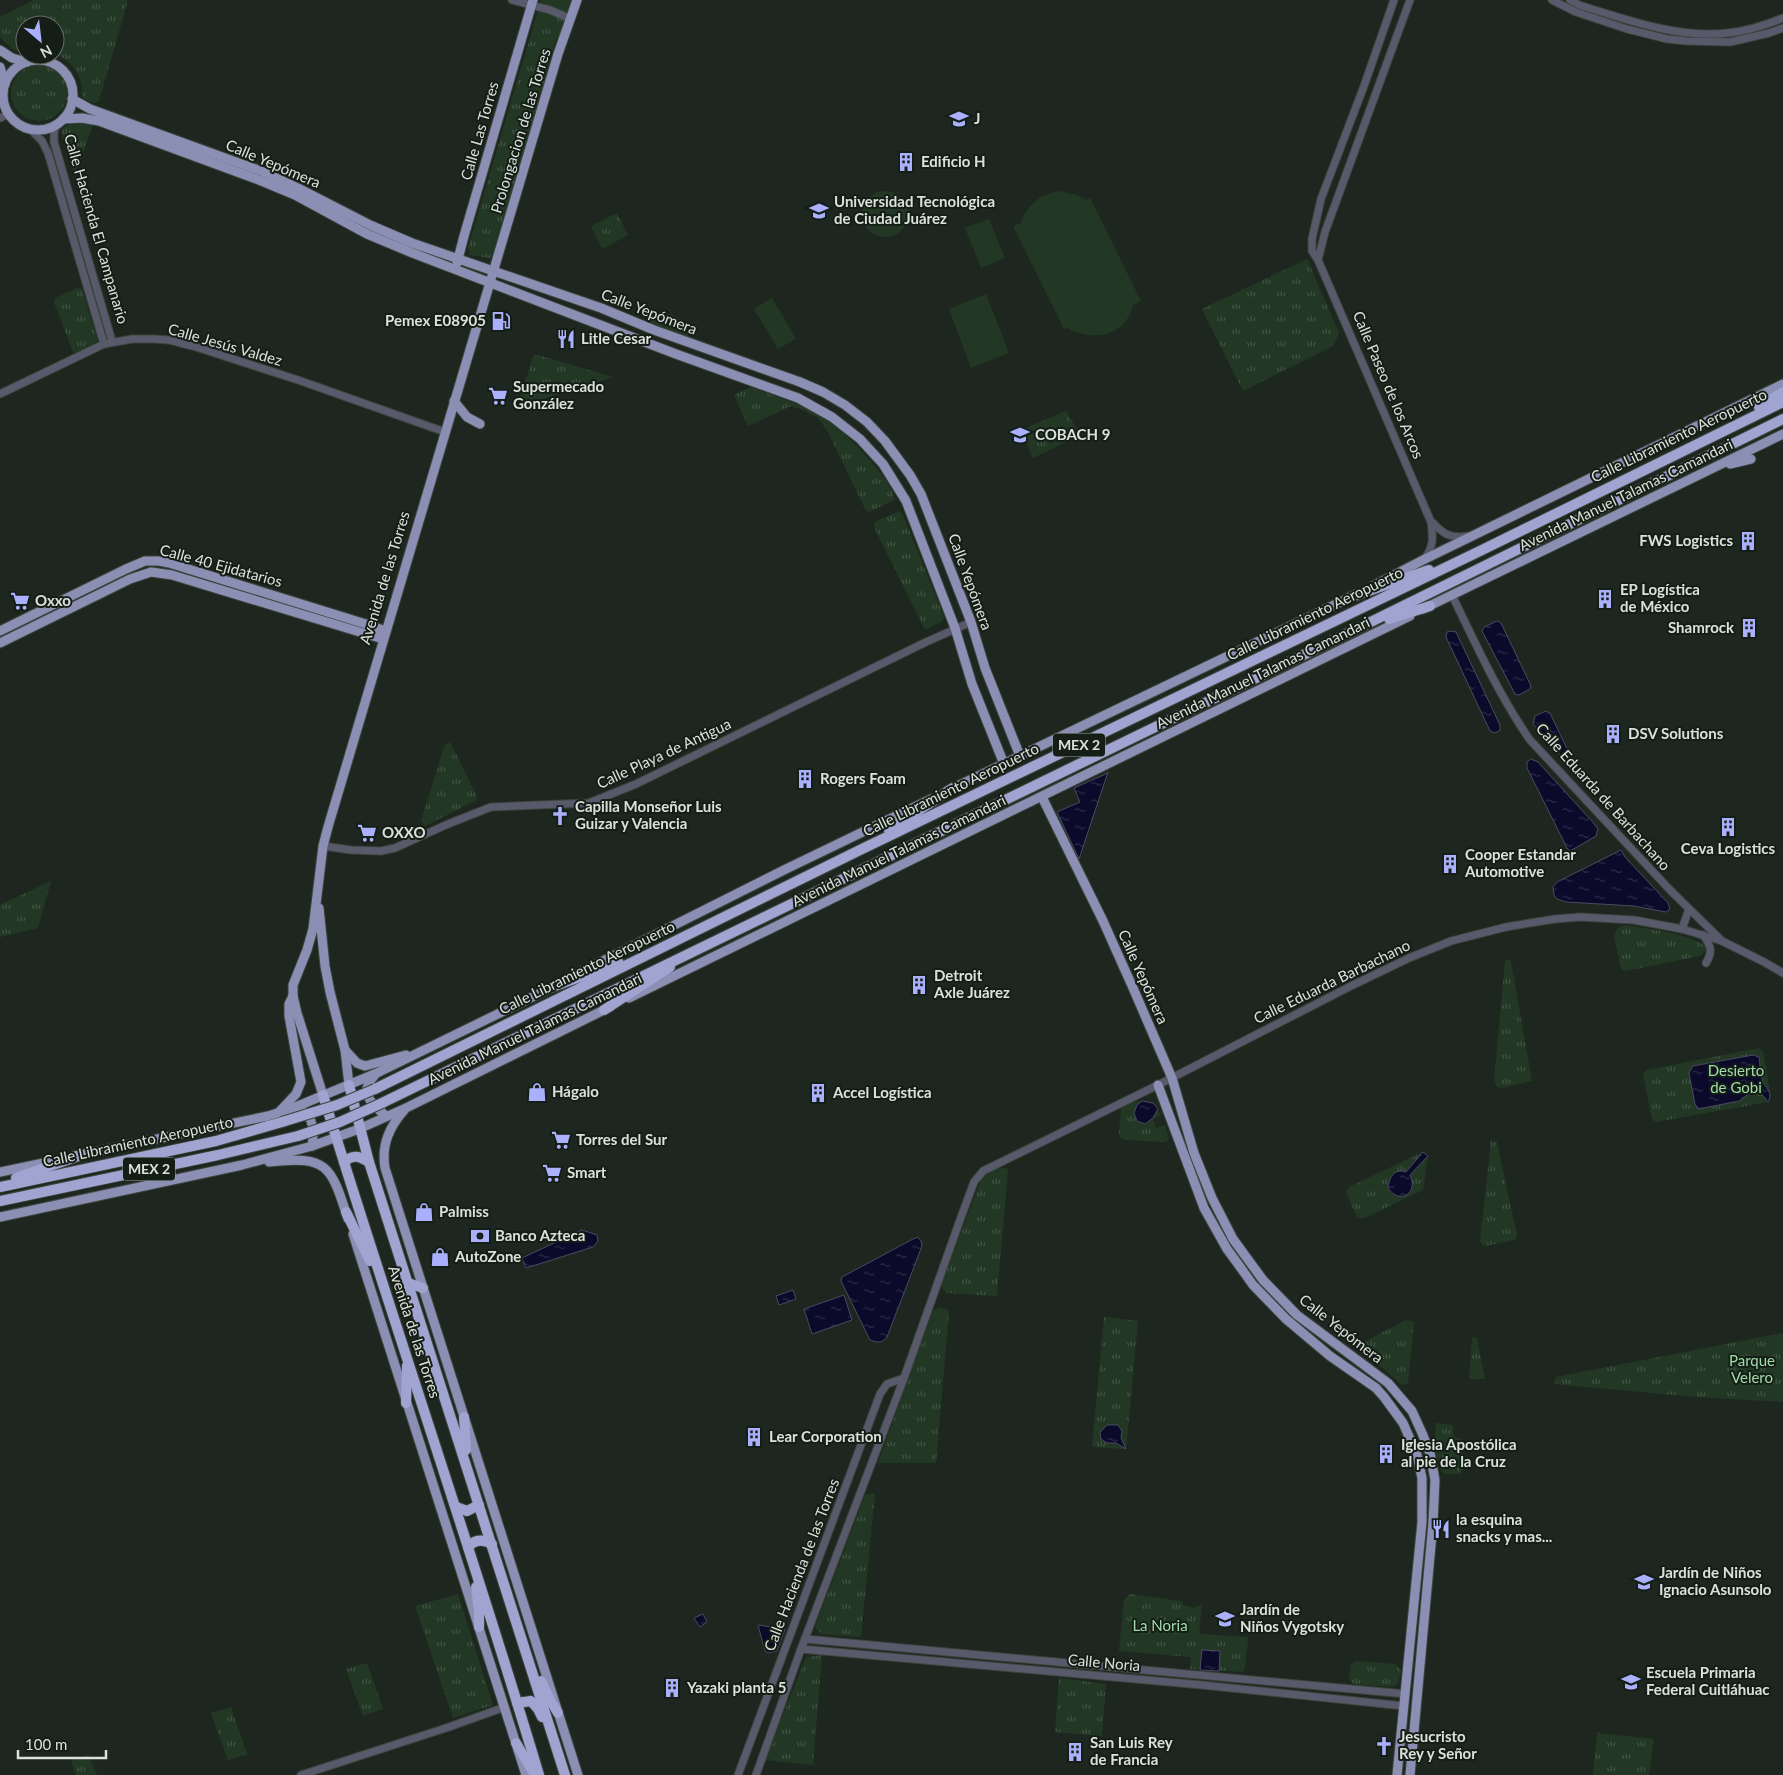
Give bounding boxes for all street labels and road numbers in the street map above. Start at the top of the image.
street label: Prolongacion de las Torres [486,46,554,215]
street label: Calle Las Torres [456,79,502,182]
street label: Calle Hacienda El Campanario [61,132,133,326]
street label: Calle Yepómera [223,135,324,191]
street label: Calle Yepómera [599,285,700,338]
street label: Calle Paseo de los Arcos [1350,308,1428,461]
street label: Calle Jesús Valdez [166,319,285,369]
street label: Calle Libramiento Aeropuerto [1588,385,1770,486]
street label: Avenida Manuel Talamas Camandari [1516,434,1735,554]
street label: Avenida de las Torres [355,509,413,646]
street label: Calle Yepómera [945,531,997,632]
street label: Calle 40 Ejidatarios [158,540,284,590]
street label: Calle Libramiento Aeropuerto [1224,563,1406,664]
street label: Avenida Manuel Talamas Camandari [1153,612,1372,732]
street label: Calle Playa de Antigua [594,714,733,792]
street label: Calle Eduarda de Barbachano [1533,719,1675,874]
road number: MEX 2 [1053,734,1105,756]
street label: Calle Libramiento Aeropuerto [860,739,1042,840]
street label: Avenida Manuel Talamas Camandari [789,790,1008,910]
street label: Calle Libramiento Aeropuerto [496,917,678,1018]
street label: Calle Yepómera [1115,927,1173,1027]
street label: Calle Eduarda Barbachano [1250,935,1413,1027]
street label: Avenida Manuel Talamas Camandari [425,968,644,1088]
street label: Calle Libramiento Aeropuerto [41,1112,234,1170]
road number: MEX 2 [123,1158,175,1180]
street label: Avenida de las Torres [385,1263,445,1400]
street label: Calle Yepómera [1296,1290,1387,1367]
street label: Calle Hacienda de las Torres [760,1476,842,1653]
street label: Calle Noria [1067,1650,1141,1674]

